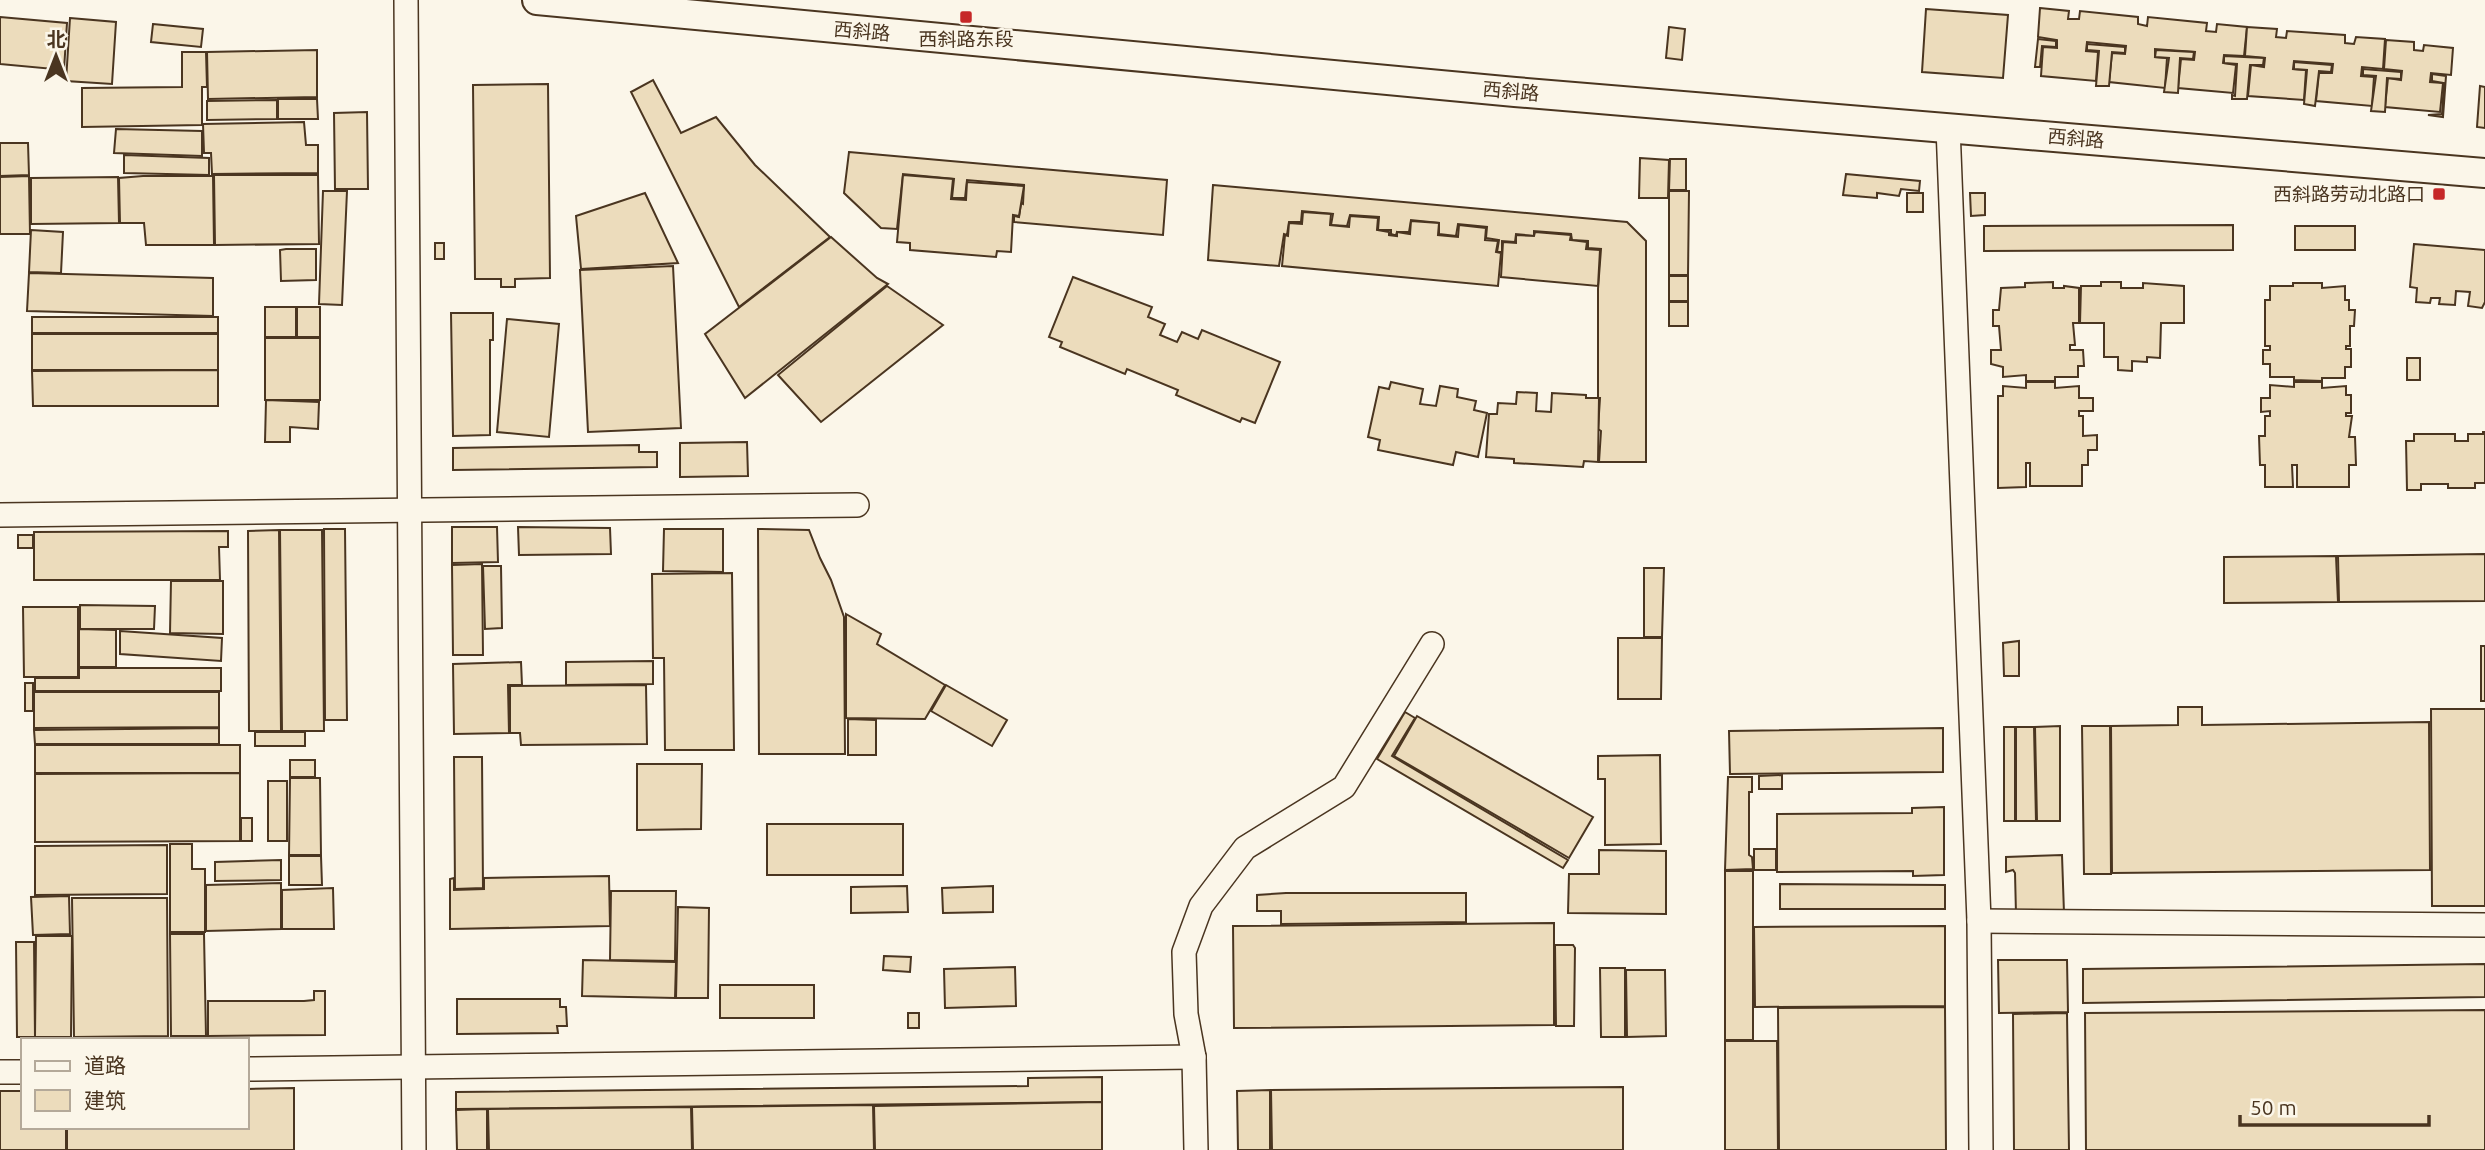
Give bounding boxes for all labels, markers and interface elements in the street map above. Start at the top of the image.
marker: 西斜路东段 [958,9,974,25]
street label: 西斜路 [833,18,891,44]
north arrow [21,21,91,91]
text: 北 [46,28,66,50]
place label: 西斜路东段 [918,28,1014,50]
street label: 西斜路 [1482,78,1540,104]
street label: 西斜路 [2047,125,2105,151]
place label: 西斜路劳动北路口 [2273,183,2425,205]
marker: 西斜路劳动北路口 [2431,186,2447,202]
legend [21,1038,248,1129]
text: 道路 [84,1053,126,1077]
scale bar [2240,1084,2429,1128]
text: 建筑 [84,1088,126,1112]
text: 50 m [2250,1095,2297,1119]

